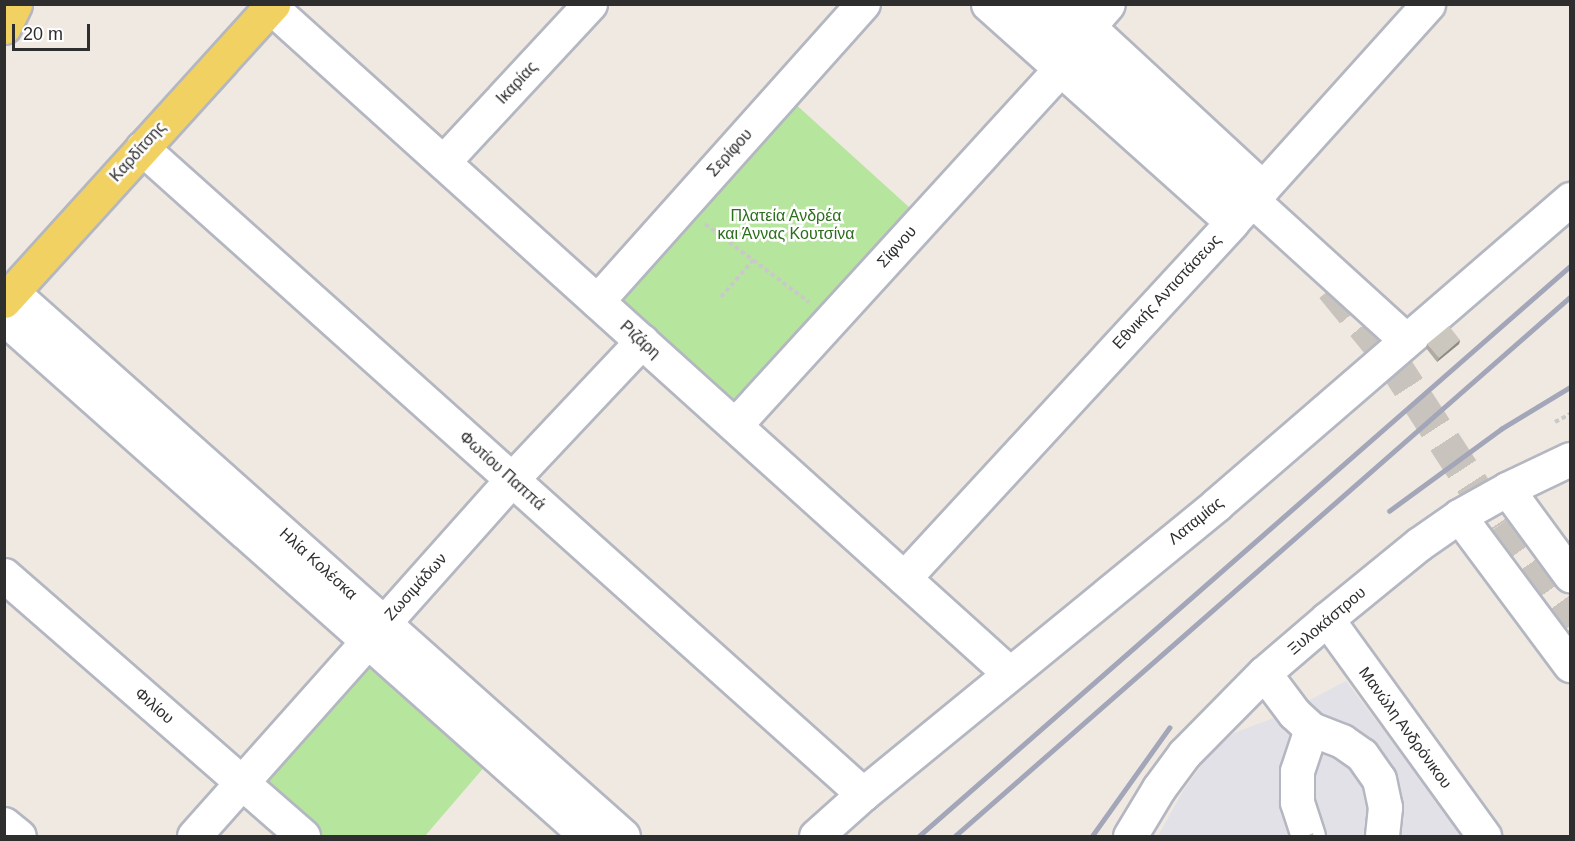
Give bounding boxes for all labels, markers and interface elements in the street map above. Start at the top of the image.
scale bar [15,12,93,50]
text: 20 m [23,24,63,44]
street label: Ικαρίας [493,58,541,108]
street label: Καρδίτσης [106,118,170,186]
street label: Σερίφου [704,125,756,181]
park label: Πλατεία Ανδρέα και Άννας Κουτσίνα [717,206,855,244]
street label: Σίφνου [873,222,921,272]
street label: Εθνικής Αντιστάσεως [1109,230,1225,354]
street label: Ριζάρη [616,317,664,363]
street label: Φωτίου Παππά [455,427,549,515]
street label: Λαταμίας [1165,493,1227,549]
street label: Ηλία Κολέσκα [275,524,361,604]
street label: Ζωσιμάδων [381,550,451,624]
street label: Ξυλοκάστρου [1284,583,1370,659]
street label: Μανώλη Ανδρόνικου [1354,663,1456,793]
street label: Φιλίου [131,684,177,728]

